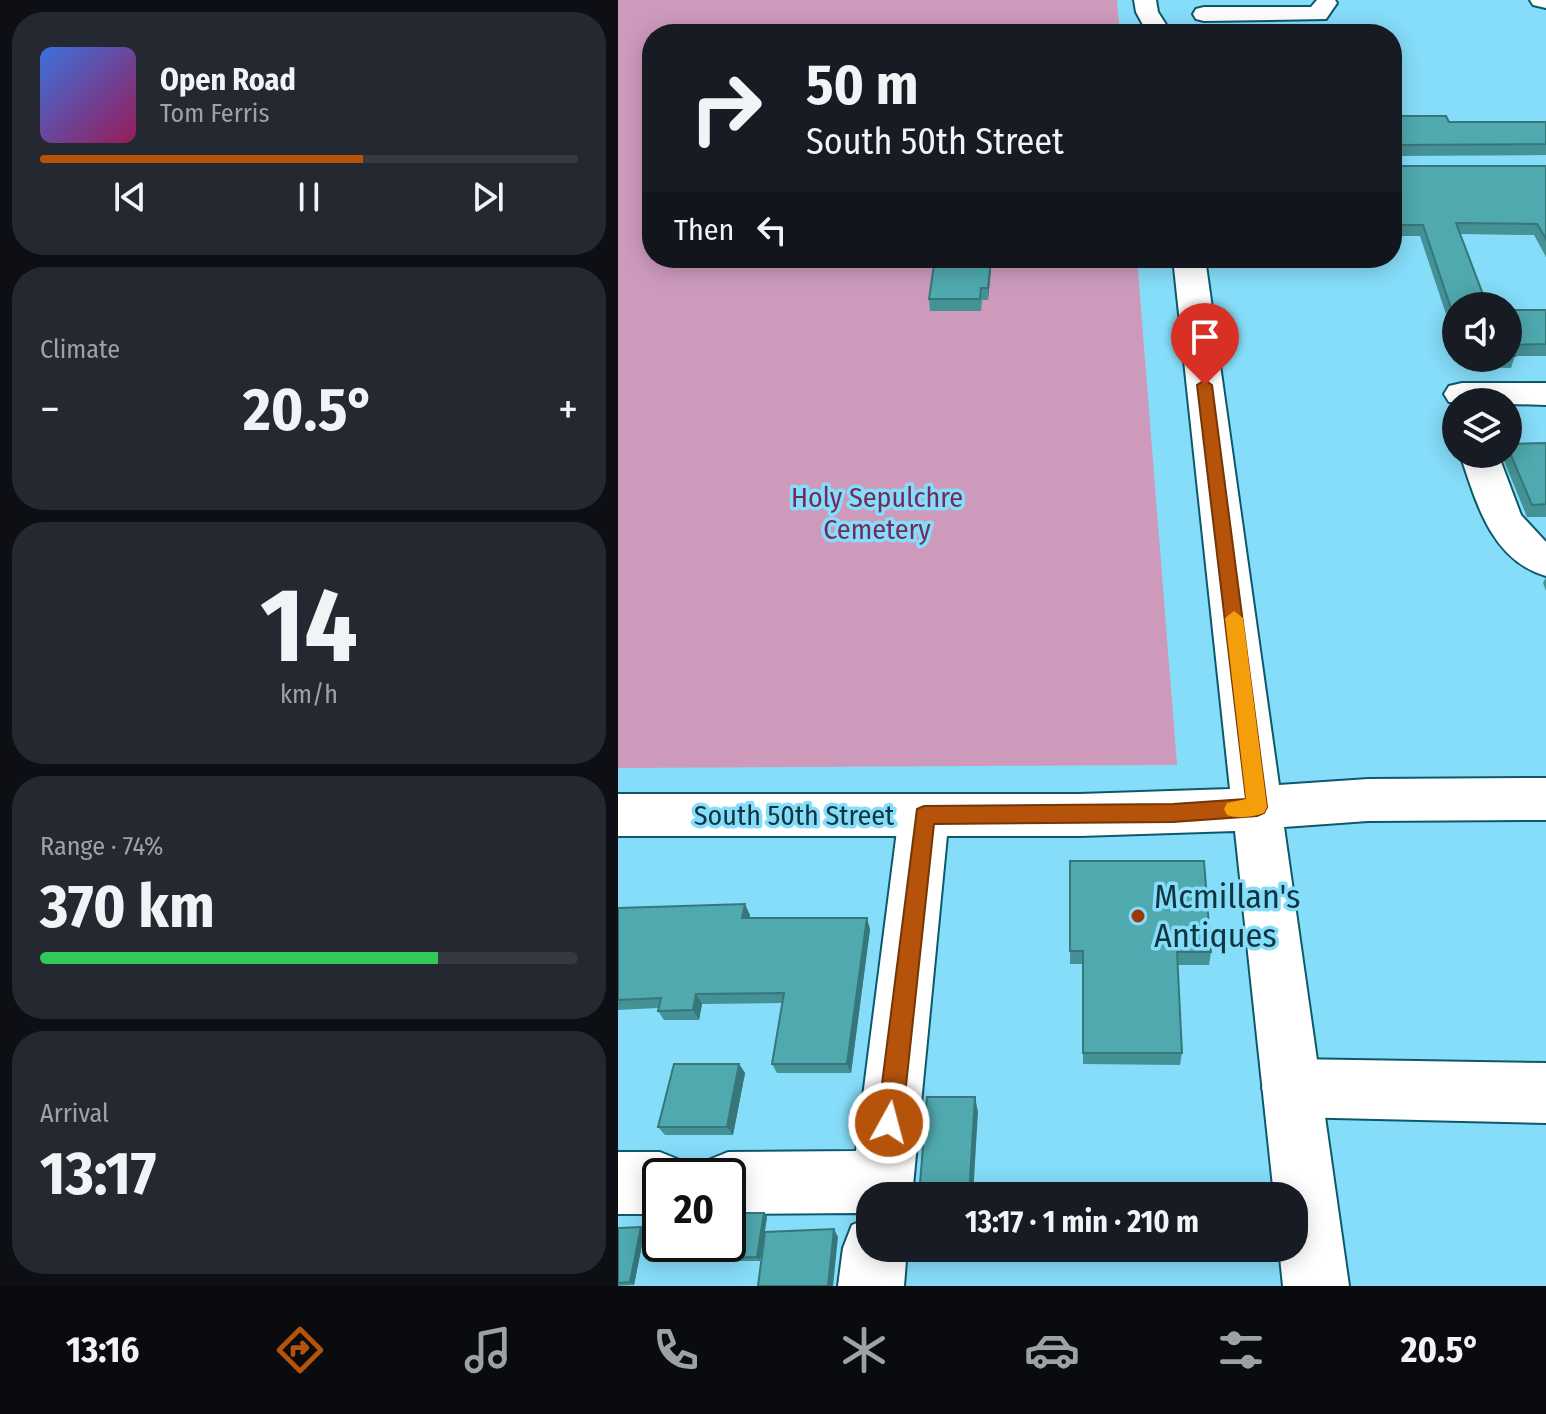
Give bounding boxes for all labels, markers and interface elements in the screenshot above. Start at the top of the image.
text: 50 m [806,52,918,119]
icon: right [674,56,778,160]
text: Open Road [160,62,296,98]
text: Tom Ferris [160,98,270,129]
text: South 50th Street [806,120,1064,164]
icon: previous [108,175,152,219]
icon: pause [287,175,331,219]
icon: next [466,175,510,219]
icon: left [750,208,794,252]
text: Then [674,212,734,248]
map controls [1442,292,1522,468]
button: sound [1442,292,1522,372]
pin [1171,303,1239,385]
icon: arrive [1183,315,1227,359]
text: Climate [40,334,120,365]
text: 20.5° [243,374,375,446]
text: − [40,383,60,436]
text: + [558,383,578,436]
button: layers [1442,388,1522,468]
park label: Holy Sepulchre Cemetery [791,481,963,546]
text: 14 [260,564,358,689]
text: km/h [280,679,338,710]
street label: South 50th Street [694,799,895,832]
text: Range · 74% [40,831,163,862]
text: 370 km [40,871,215,943]
place label: Mcmillan's Antiques [1154,876,1301,956]
marker: Mcmillan's Antiques [1129,907,1147,925]
position arrow [847,1081,931,1165]
text: Arrival [40,1098,109,1129]
text: 13:17 [40,1138,156,1210]
speed limit sign: 20 [642,1158,746,1262]
text: 13:17 · 1 min · 210 m [965,1204,1199,1240]
icon: directions [272,1322,328,1378]
icon: music [460,1322,516,1378]
icon: phone [648,1322,704,1378]
icon: climate [836,1322,892,1378]
icon: car [1024,1322,1080,1378]
icon: filters [1213,1322,1269,1378]
text: 13:16 [66,1328,139,1372]
text: 20.5° [1401,1328,1480,1372]

